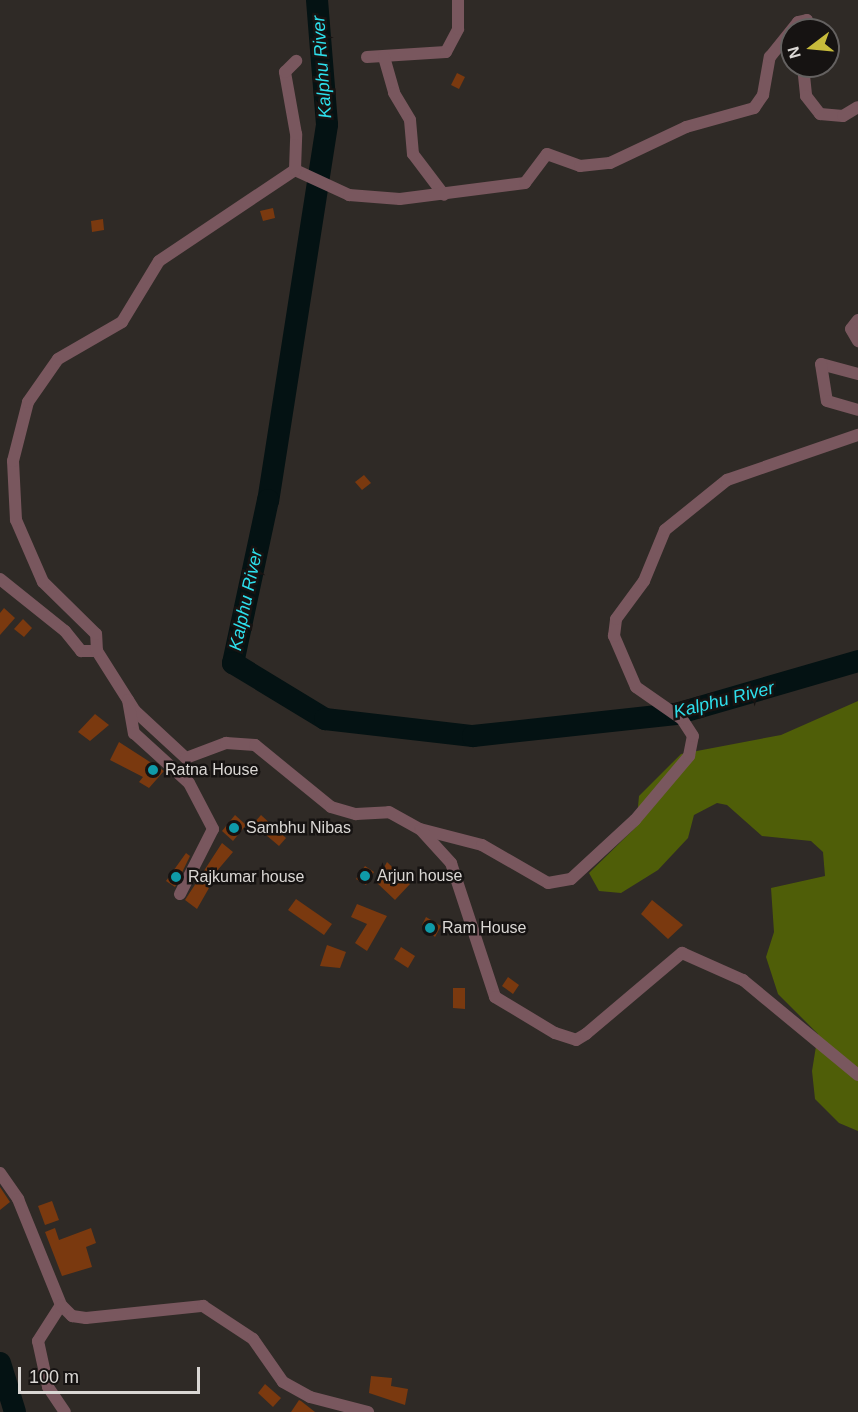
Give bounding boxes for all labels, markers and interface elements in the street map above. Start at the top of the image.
water label: Kalphu River [308,15,336,119]
north arrow [780,18,840,78]
text: N [784,45,804,60]
water label: Kalphu River [225,547,267,653]
water label: Kalphu River [671,677,777,723]
place label: Ratna House [165,760,258,780]
marker: Ratna House [146,763,160,777]
place label: Sambhu Nibas [246,818,351,838]
marker: Sambhu Nibas [227,821,241,835]
place label: Arjun house [377,866,462,886]
place label: Rajkumar house [188,867,304,887]
marker: Arjun house [358,869,372,883]
marker: Rajkumar house [169,870,183,884]
place label: Ram House [442,918,526,938]
marker: Ram House [423,921,437,935]
scale bar [21,1355,202,1393]
text: 100 m [29,1367,79,1387]

